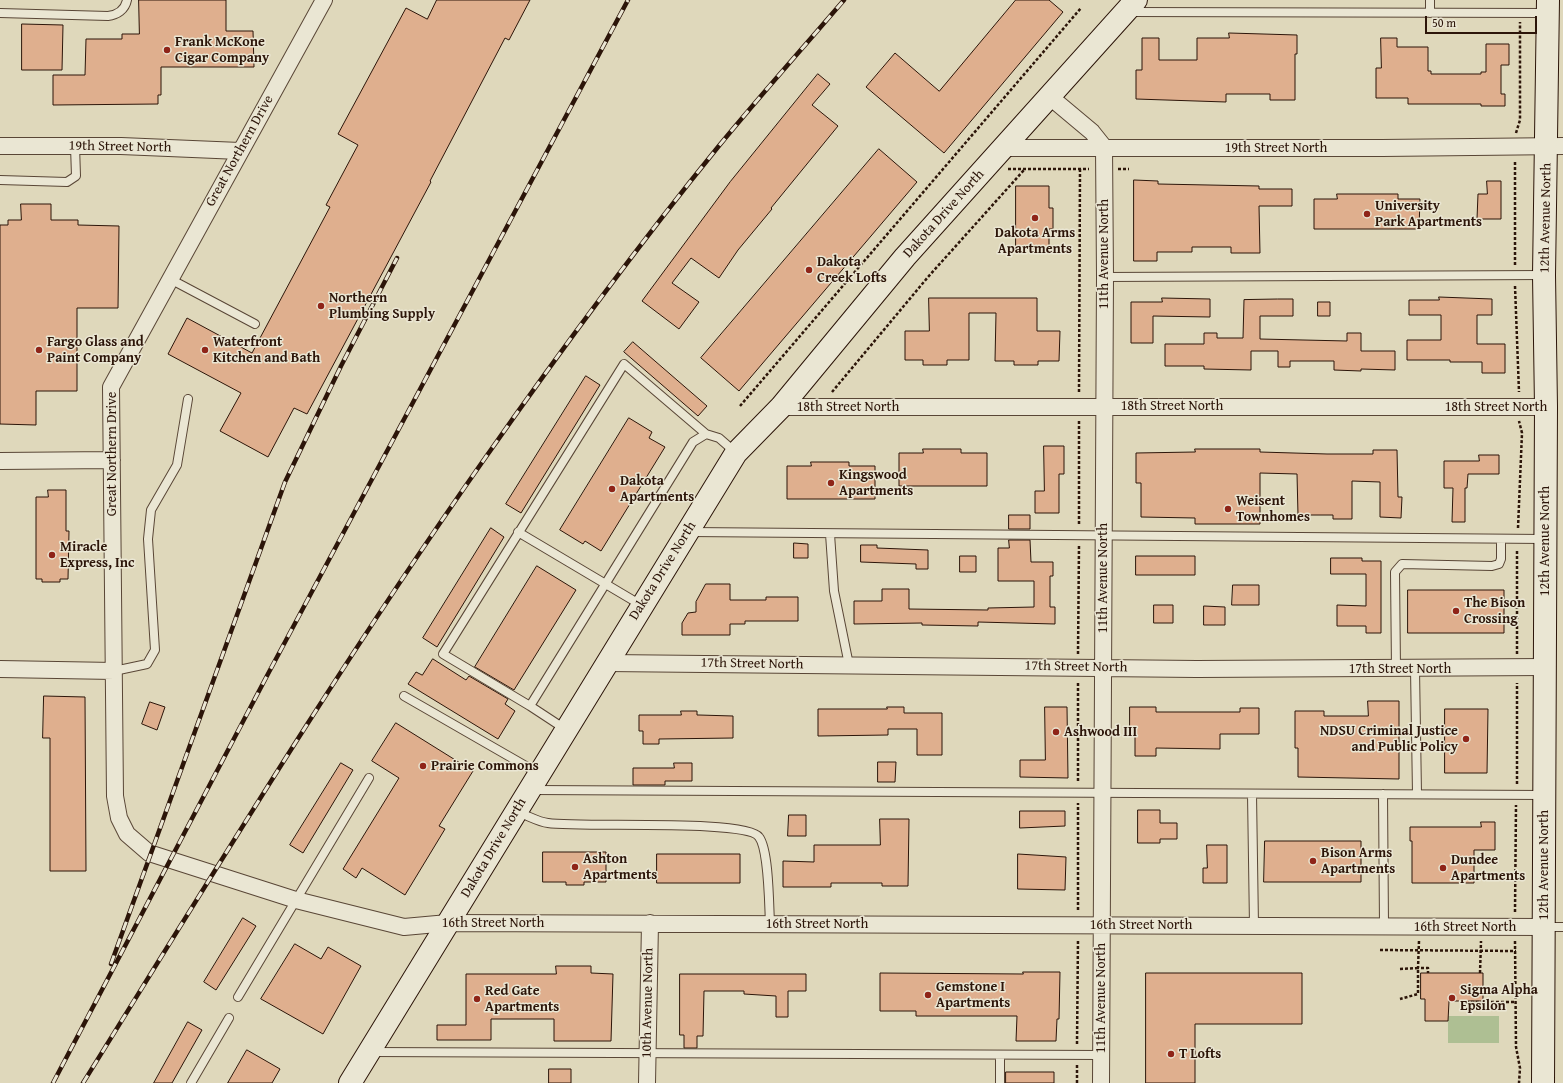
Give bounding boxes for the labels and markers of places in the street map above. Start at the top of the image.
place label: Frank McKone Cigar Company [175,34,269,66]
marker: Frank McKone Cigar Company [162,45,172,55]
place label: University Park Apartments [1375,198,1482,230]
marker: University Park Apartments [1362,209,1372,219]
marker: Dakota Arms Apartments [1030,213,1040,223]
place label: Dakota Arms Apartments [995,225,1075,258]
place label: Dakota Creek Lofts [817,254,887,286]
marker: Dakota Creek Lofts [804,265,814,275]
place label: Northern Plumbing Supply [329,290,435,322]
marker: Northern Plumbing Supply [316,301,326,311]
place label: Fargo Glass and Paint Company [47,334,144,366]
place label: Waterfront Kitchen and Bath [213,334,320,366]
marker: Fargo Glass and Paint Company [34,345,44,355]
marker: Waterfront Kitchen and Bath [200,345,210,355]
place label: Kingswood Apartments [839,467,913,500]
place label: Dakota Apartments [620,473,694,506]
marker: Kingswood Apartments [826,478,836,488]
marker: Dakota Apartments [607,484,617,494]
place label: Weisent Townhomes [1236,493,1310,526]
marker: Weisent Townhomes [1223,504,1233,514]
place label: Miracle Express, Inc [60,539,134,572]
marker: Miracle Express, Inc [47,550,57,560]
place label: The Bison Crossing [1464,595,1525,628]
marker: The Bison Crossing [1451,606,1461,616]
place label: NDSU Criminal Justice and Public Policy [1320,723,1458,756]
place label: Ashwood III [1064,724,1137,740]
marker: Ashwood III [1051,727,1061,737]
marker: NDSU Criminal Justice and Public Policy [1461,734,1471,744]
place label: Prairie Commons [431,758,539,774]
marker: Prairie Commons [418,761,428,771]
place label: Bison Arms Apartments [1321,845,1395,878]
place label: Ashton Apartments [583,851,657,884]
place label: Dundee Apartments [1451,852,1525,884]
marker: Bison Arms Apartments [1308,856,1318,866]
marker: Ashton Apartments [570,862,580,872]
marker: Dundee Apartments [1438,863,1448,873]
place label: Gemstone I Apartments [936,979,1010,1012]
place label: Sigma Alpha Epsilon [1460,982,1538,1014]
place label: Red Gate Apartments [485,983,559,1016]
marker: Gemstone I Apartments [923,990,933,1000]
marker: Sigma Alpha Epsilon [1447,993,1457,1003]
marker: Red Gate Apartments [472,994,482,1004]
place label: T Lofts [1179,1046,1221,1062]
marker: T Lofts [1166,1049,1176,1059]

